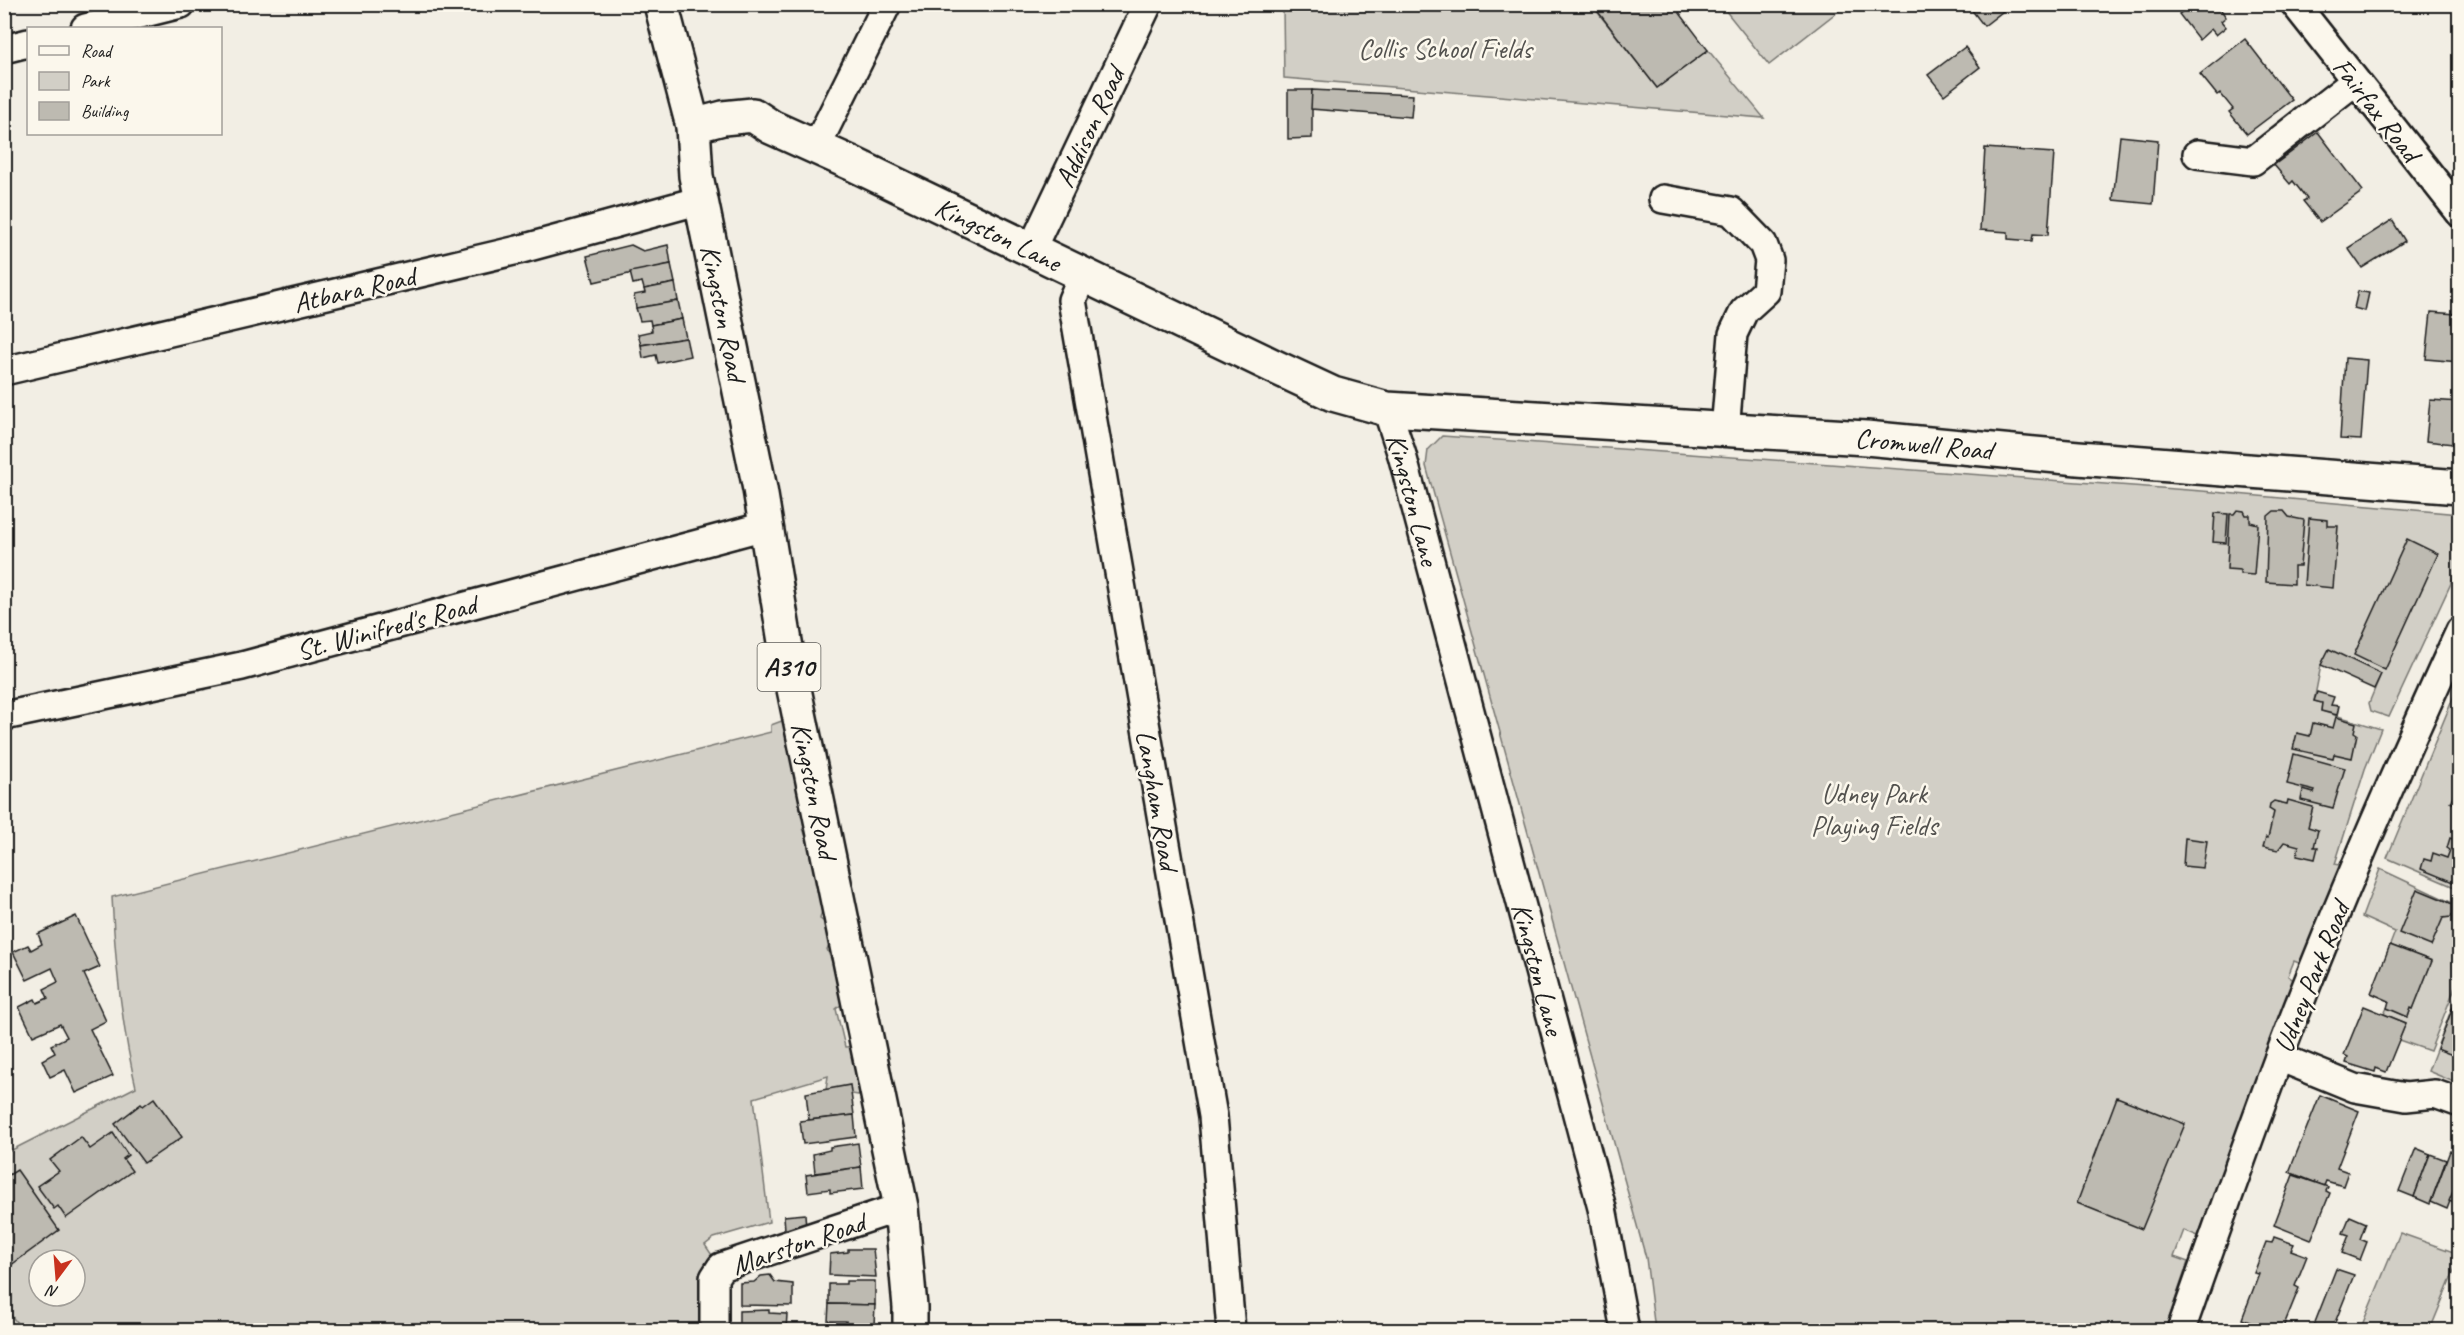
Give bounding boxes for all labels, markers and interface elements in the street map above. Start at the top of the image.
legend [27,27,222,135]
park label: Collis School Fields [1358,31,1534,66]
text: Road [81,40,114,62]
street label: Fairfax Road [2325,50,2431,171]
street label: Addison Road [1047,58,1134,193]
text: Park [81,70,111,92]
text: Building [81,100,130,122]
street label: Kingston Lane [930,189,1068,280]
street label: Kingston Road [693,242,755,388]
street label: Atbara Road [290,258,422,320]
street label: Cromwell Road [1854,420,1998,468]
street label: Kingston Lane [1378,429,1448,571]
street label: St. Winifred's Road [292,586,484,668]
road number: A310 [758,643,820,691]
street label: Kingston Road [783,719,846,865]
street label: Langham Road [1128,728,1188,876]
park label: Udney Park Playing Fields [1811,776,1940,843]
street label: Udney Park Road [2265,893,2359,1058]
street label: Kingston Lane [1504,899,1573,1041]
street label: Marston Road [727,1203,873,1283]
north arrow [27,1248,87,1308]
text: N [43,1280,61,1302]

